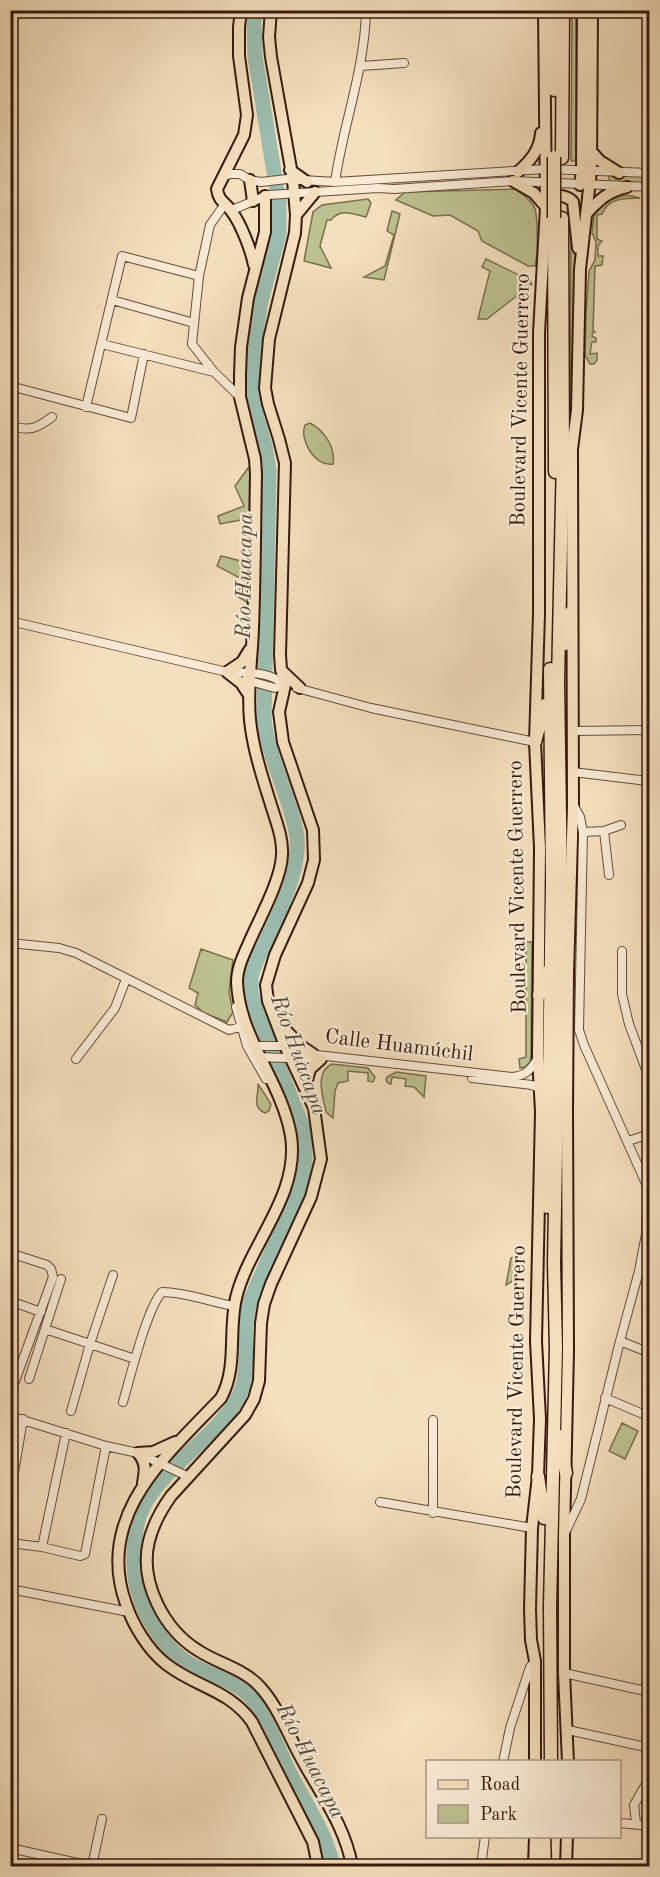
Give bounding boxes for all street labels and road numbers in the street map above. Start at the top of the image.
street label: Boulevard Vicente Guerrero [508,273,534,527]
street label: Boulevard Vicente Guerrero [505,760,531,1014]
street label: Calle Huamúchil [324,1026,475,1066]
street label: Boulevard Vicente Guerrero [504,1245,530,1499]

